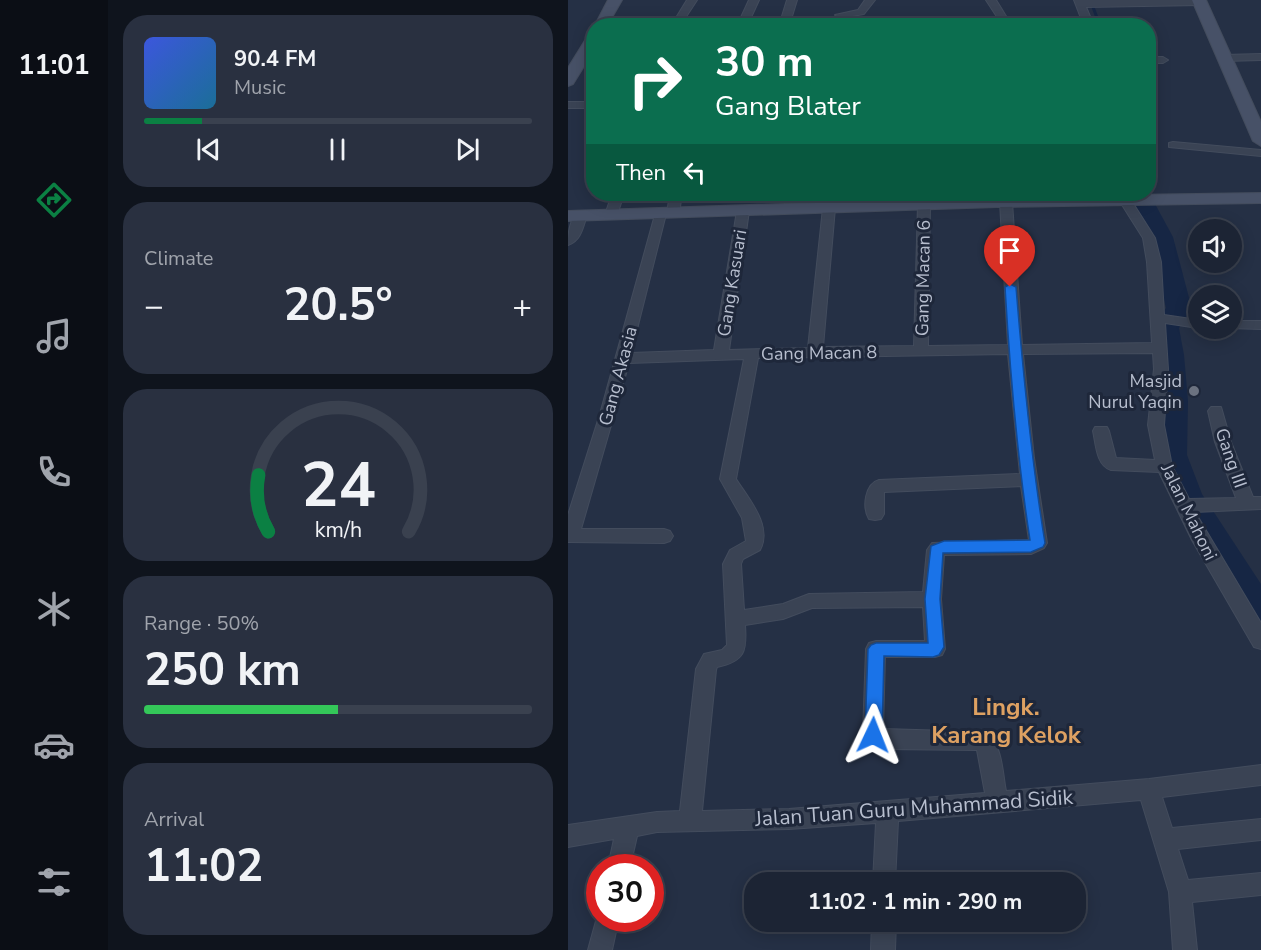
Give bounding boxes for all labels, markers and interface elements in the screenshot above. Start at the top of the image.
text: 30 m [715,34,814,91]
icon: right [616,42,694,120]
text: 90.4 FM [234,44,316,74]
text: 11:01 [18,47,90,84]
text: Music [234,74,286,101]
text: Gang Blater [715,88,861,125]
icon: previous [192,133,225,166]
icon: pause [321,133,354,166]
icon: next [451,133,484,166]
icon: left [678,156,711,189]
text: Then [616,158,666,188]
icon: directions [33,179,75,221]
map controls [1188,219,1242,339]
button: sound [1188,219,1242,273]
street label: Gang Macan 6 [910,220,936,336]
pin [984,225,1035,287]
street label: Gang Kasuari [712,228,752,338]
icon: arrive [993,234,1026,267]
text: Climate [144,245,213,272]
text: 20.5° [283,275,393,336]
text: − [144,284,164,329]
text: + [512,284,532,329]
button: layers [1188,285,1242,339]
icon: music [33,315,75,357]
street label: Gang Akasia [593,324,643,428]
street label: Gang Macan 8 [761,340,877,366]
place label: Masjid Nurul Yaqin [1088,369,1182,414]
marker: Masjid Nurul Yaqin [1187,384,1201,398]
street label: Gang III [1210,425,1252,491]
text: 24 [301,443,375,528]
icon: phone [33,451,75,493]
street label: Jalan Mahoni [1155,459,1223,564]
text: km/h [314,515,362,545]
icon: climate [33,588,75,630]
text: Range · 50% [144,610,259,637]
text: 250 km [144,640,301,701]
district label: Lingk. Karang Kelok [931,691,1082,751]
position arrow [841,703,905,767]
icon: car [33,724,75,766]
street label: Jalan Tuan Guru Muhammad Sidik [753,783,1074,833]
text: Arrival [144,806,204,833]
text: 11:02 [144,836,263,897]
speed limit sign: 30 [586,854,664,932]
icon: filters [33,861,75,903]
text: 11:02 · 1 min · 290 m [808,887,1022,917]

